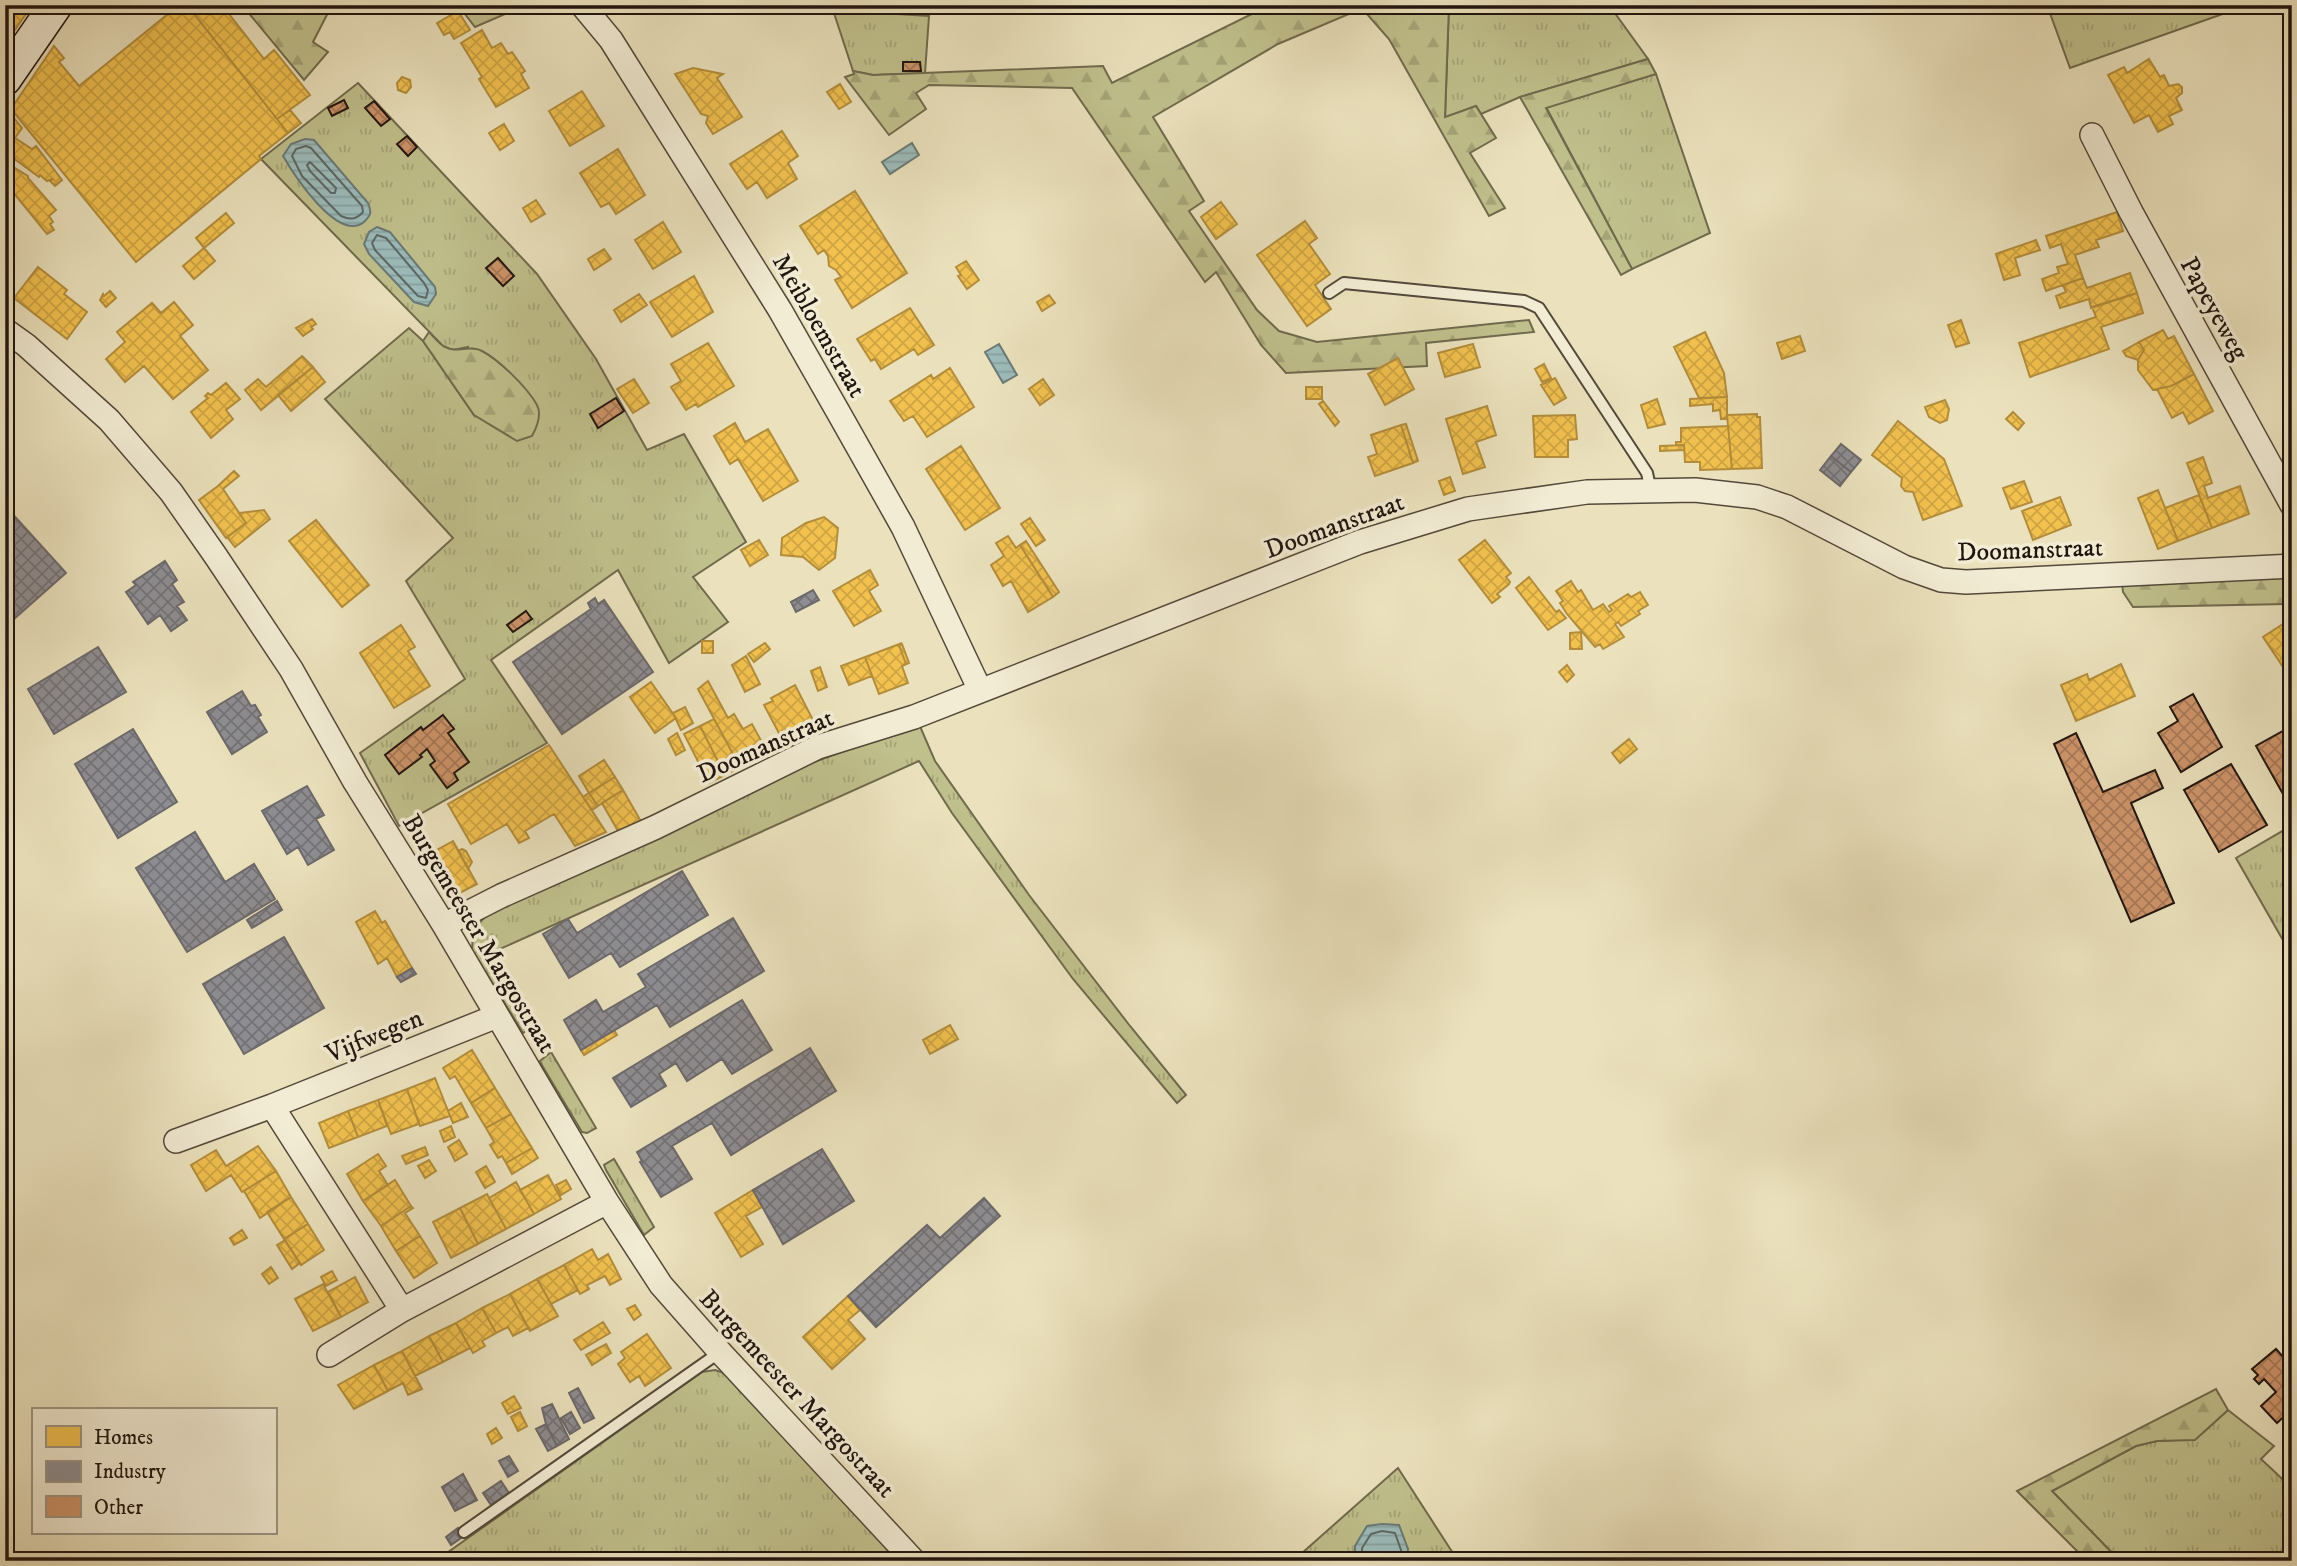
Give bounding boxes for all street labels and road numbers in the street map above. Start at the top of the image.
street label: Meibloemstraat [764,248,873,404]
street label: Papeyeweg [2172,251,2256,366]
street label: Doomanstraat [1260,486,1409,567]
street label: Doomanstraat [1957,531,2104,570]
street label: Doomanstraat [692,702,839,791]
street label: Burgemeester Margostraat [394,808,563,1059]
street label: Vijfwegen [320,1002,428,1071]
street label: Burgemeester Margostraat [692,1283,902,1505]

